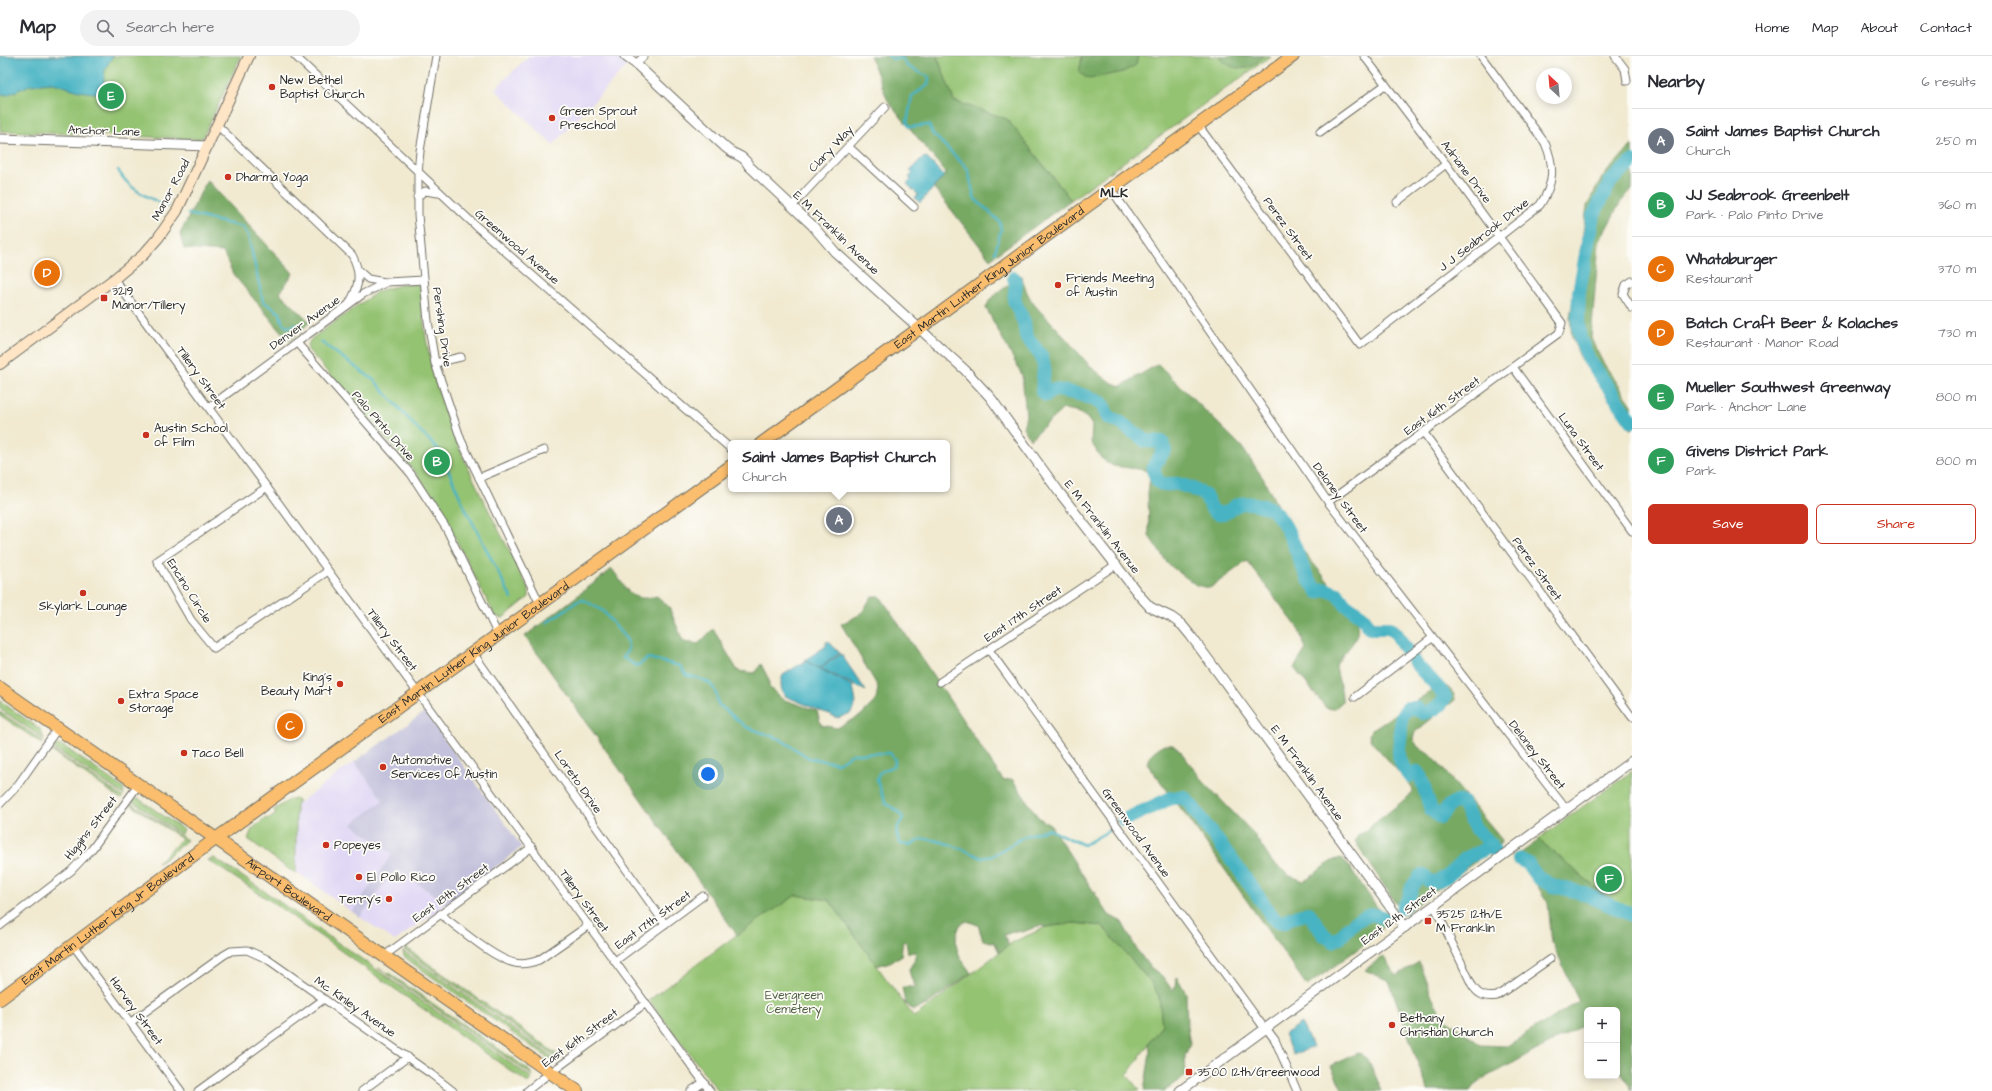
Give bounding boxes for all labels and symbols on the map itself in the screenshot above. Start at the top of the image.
north arrow [1536,68,1572,104]
place label: New Bethel Baptist Church [280,72,364,103]
pin: E [98,81,124,111]
marker: New Bethel Baptist Church [267,82,277,92]
place label: Green Sprout Preschool [560,103,638,134]
marker: Green Sprout Preschool [547,113,557,123]
street label: Anchor Lane [68,121,141,141]
street label: Clary Way [805,122,858,177]
street label: Adriane Drive [1437,137,1496,207]
street label: Manor Road [148,156,194,224]
place label: Dharma Yoga [236,169,308,187]
marker: Dharma Yoga [223,172,233,182]
district label: MLK [1100,184,1128,202]
street label: E M Franklin Avenue [789,187,883,279]
street label: Perez Street [1259,194,1317,264]
street label: J J Seabrook Drive [1435,194,1533,276]
street label: East Martin Luther King Junior Boulevard [890,202,1088,353]
street label: Greenwood Avenue [471,205,563,289]
pin: D [34,258,60,288]
place label: Friends Meeting of Austin [1066,270,1154,301]
marker: Friends Meeting of Austin [1053,280,1063,290]
place label: 3219 Manor/Tillery [112,283,186,315]
street label: Pershing Drive [427,286,456,369]
street label: Denver Avenue [266,291,344,354]
marker: 3219 Manor/Tillery [99,293,109,303]
street label: Tillery Street [171,343,230,414]
street label: East 16th Street [1400,372,1484,439]
street label: Palo Pinto Drive [348,387,419,465]
street label: Luna Street [1554,409,1608,475]
place label: Austin School of Film [154,420,228,451]
marker: Austin School of Film [141,430,151,440]
pin: B [424,447,450,477]
street label: Deloney Street [1308,459,1372,538]
street label: E M Franklin Avenue [1060,477,1144,578]
pin: A [826,505,852,535]
street label: Perez Street [1508,534,1566,604]
street label: Encino Circle [162,556,216,627]
street label: East Martin Luther King Junior Boulevard [375,577,572,727]
street label: East 17th Street [981,582,1065,646]
marker: Skylark Lounge [78,588,88,598]
place label: Skylark Lounge [39,598,128,616]
street label: Tillery Street [362,605,421,676]
place label: King's Beauty Mart [261,669,332,701]
marker: King's Beauty Mart [335,679,345,689]
place label: Extra Space Storage [129,686,199,718]
marker: Extra Space Storage [116,696,126,706]
pin: C [277,711,303,741]
street label: Deloney Street [1504,717,1570,794]
street label: E M Franklin Avenue [1266,722,1348,825]
place label: Taco Bell [192,745,244,762]
street label: Loreto Drive [550,747,606,817]
marker: Taco Bell [179,748,189,758]
place label: Automotive Services Of Austin [391,752,497,783]
marker: Automotive Services Of Austin [378,762,388,772]
your location [698,764,718,784]
street label: Greenwood Avenue [1098,785,1175,882]
street label: Higgins Street [61,792,122,864]
place label: Popeyes [334,837,381,855]
marker: Popeyes [321,840,331,850]
street label: East Martin Luther King Jr Boulevard [18,849,197,989]
street label: Airport Boulevard [242,854,335,925]
street label: East 18th Street [409,859,493,927]
pin: F [1596,864,1622,894]
street label: Tillery Street [554,866,613,937]
place label: El Pollo Rico [367,869,435,886]
marker: El Pollo Rico [354,872,364,882]
street label: East 12th Street [1358,883,1440,949]
street label: East 17th Street [611,886,695,953]
place label: Terry’s [339,891,381,909]
marker: Terry’s [384,894,394,904]
place label: 3525 12th/E M Franklin [1436,906,1503,937]
marker: 3525 12th/E M Franklin [1423,916,1433,926]
street label: Mc Kinley Avenue [310,972,400,1043]
street label: Harvey Street [104,973,167,1050]
park label: Evergreen Cemetery [765,987,823,1019]
street label: East 16th Street [538,1004,622,1071]
place label: Bethany Christian Church [1400,1010,1493,1041]
marker: Bethany Christian Church [1387,1020,1397,1030]
place label: 3500 12th/Greenwood [1197,1064,1319,1081]
marker: 3500 12th/Greenwood [1184,1067,1194,1077]

